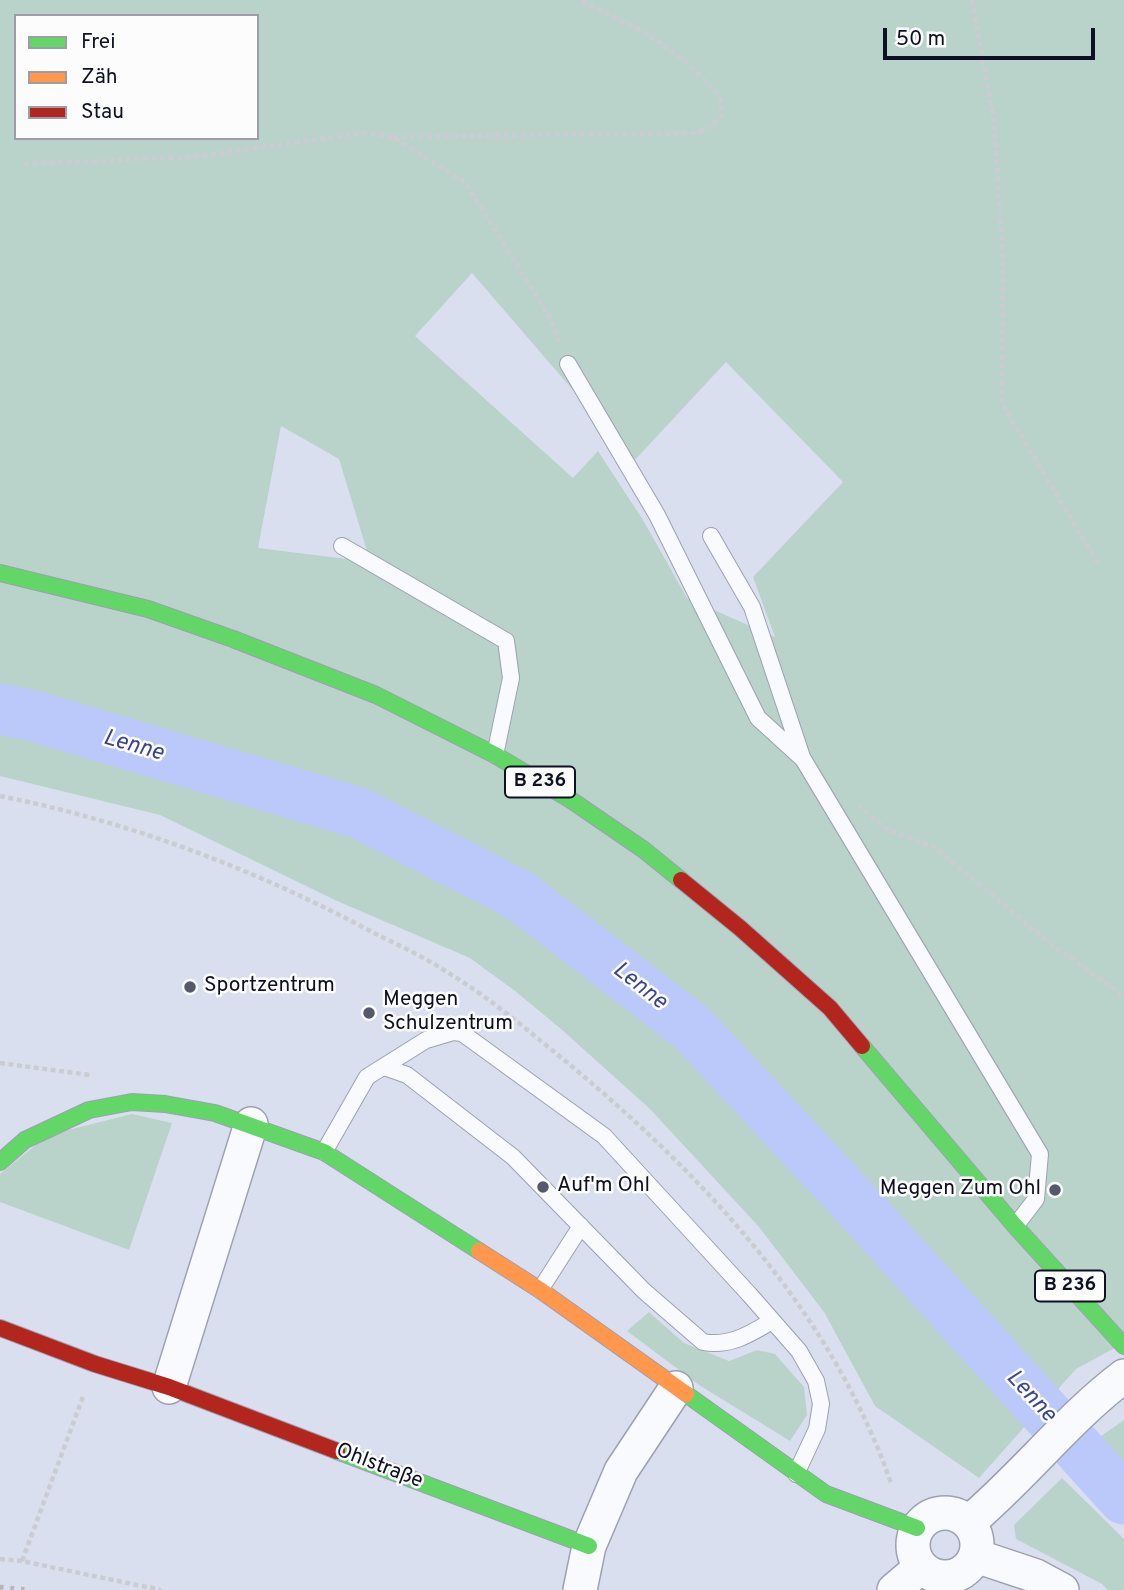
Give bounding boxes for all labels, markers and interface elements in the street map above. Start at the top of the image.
legend [14,14,259,140]
scale bar [886,14,1098,58]
text: 50 m [896,26,945,53]
text: Frei [81,29,116,56]
text: Zäh [81,64,118,91]
text: Stau [81,99,124,126]
water label: Lenne [100,725,166,769]
road number: B 236 [505,766,575,797]
water label: Lenne [606,957,672,1017]
place label: Sportzentrum [204,974,335,1000]
marker: Sportzentrum [182,979,198,995]
place label: Meggen Schulzentrum [383,988,513,1038]
marker: Meggen Schulzentrum [361,1005,377,1021]
place label: Auf'm Ohl [557,1174,650,1200]
place label: Meggen Zum Ohl [880,1177,1041,1203]
marker: Auf'm Ohl [535,1179,551,1195]
marker: Meggen Zum Ohl [1047,1182,1063,1198]
road number: B 236 [1035,1270,1105,1302]
water label: Lenne [999,1365,1061,1429]
street label: Ohlstraße [332,1439,426,1495]

